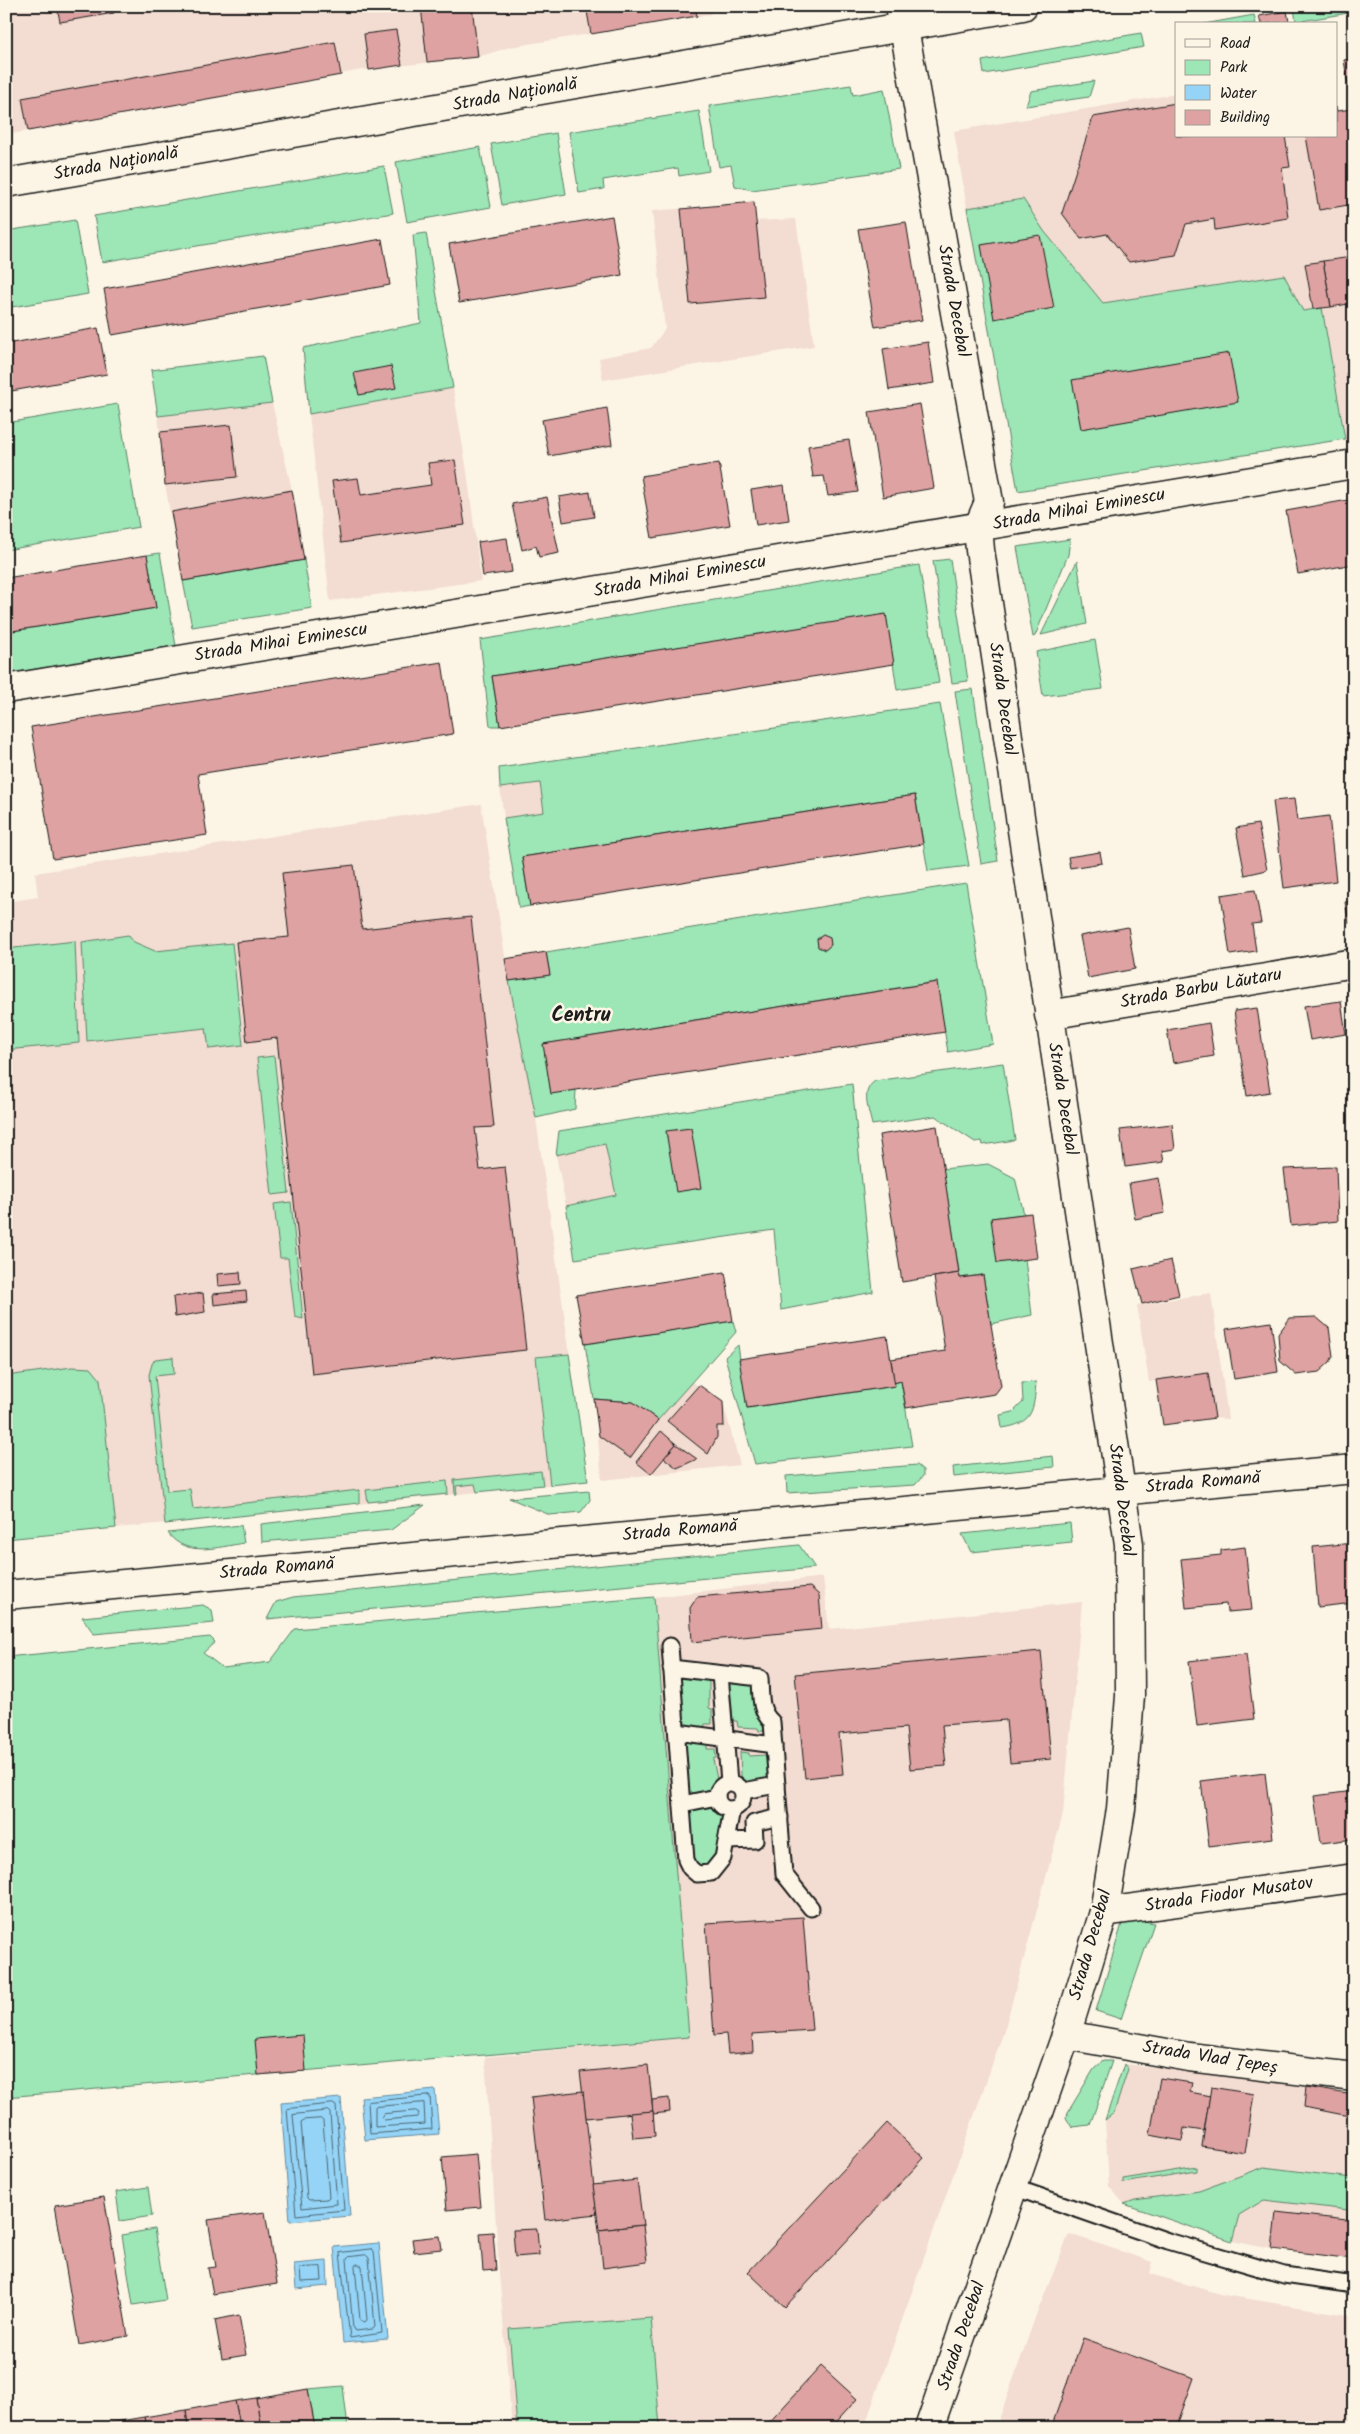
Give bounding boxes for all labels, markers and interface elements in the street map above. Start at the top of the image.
legend [1175,22,1338,138]
text: Road [1220,32,1251,56]
text: Park [1220,56,1248,80]
street label: Strada Națională [450,70,581,120]
text: Water [1220,82,1257,106]
text: Building [1220,106,1270,130]
street label: Strada Națională [51,139,182,189]
street label: Strada Decebal [929,243,977,360]
street label: Strada Mihai Eminescu [990,480,1168,539]
street label: Strada Mihai Eminescu [591,547,769,606]
street label: Strada Mihai Eminescu [192,615,370,671]
street label: Strada Decebal [980,641,1024,758]
street label: Strada Barbu Lăutaru [1118,960,1284,1017]
district label: Centru [551,1000,611,1032]
street label: Strada Decebal [1039,1041,1085,1158]
street label: Strada Decebal [1100,1442,1142,1559]
street label: Strada Romană [1144,1463,1263,1502]
street label: Strada Romană [621,1511,740,1550]
street label: Strada Romană [218,1549,337,1588]
street label: Strada Fiodor Musatov [1143,1869,1315,1921]
street label: Strada Decebal [1061,1886,1121,2004]
street label: Strada Vlad Ţepeș [1141,2033,1280,2083]
street label: Strada Decebal [930,2277,994,2394]

